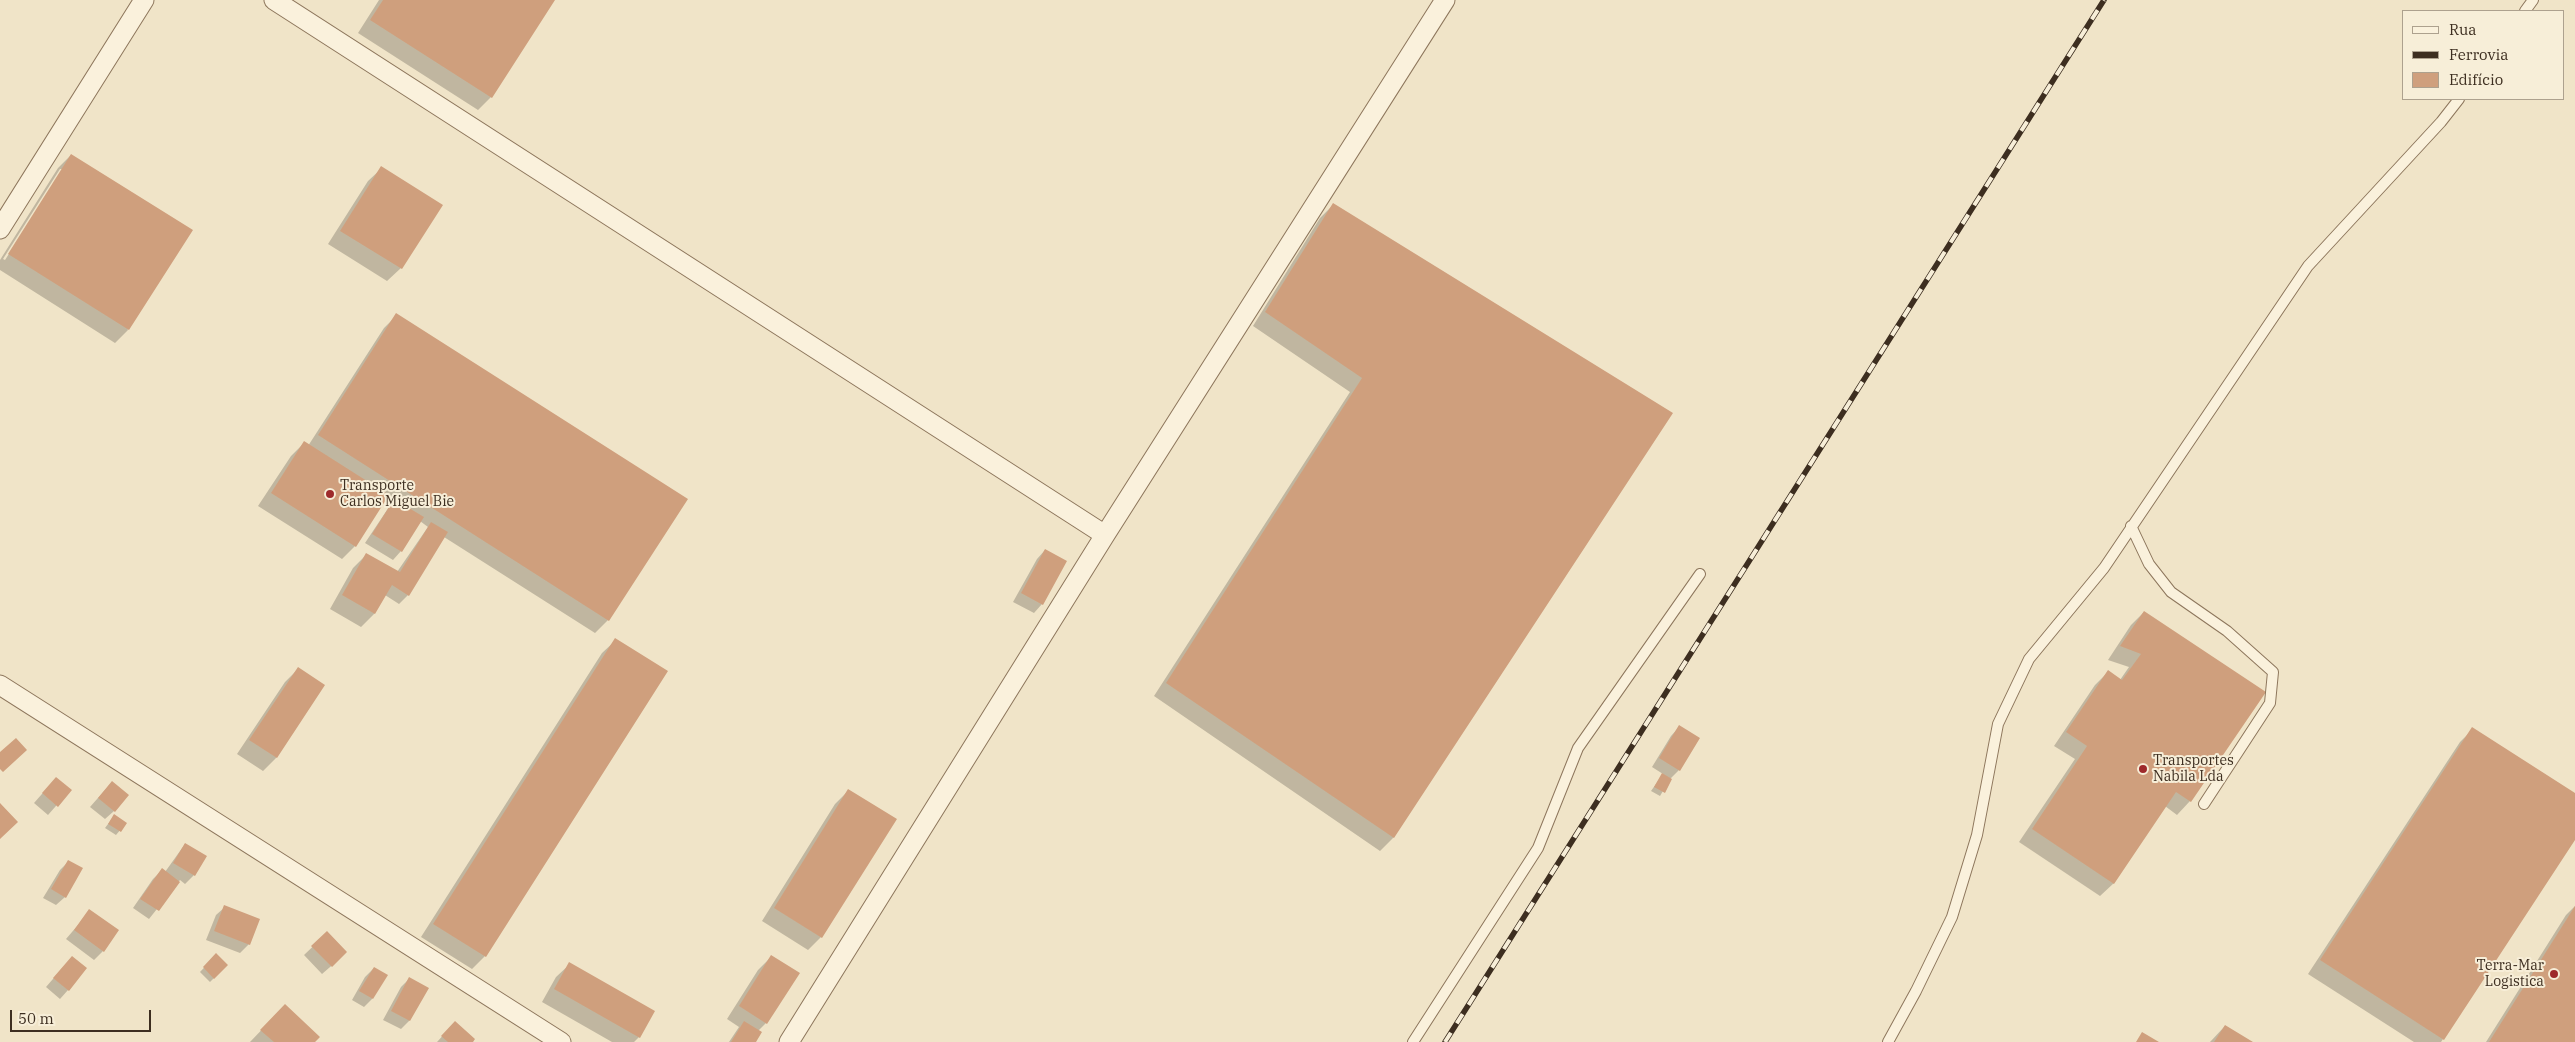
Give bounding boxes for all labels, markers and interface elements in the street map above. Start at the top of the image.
legend [2402,10,2565,100]
text: Rua [2449,20,2476,39]
text: Ferrovia [2449,45,2508,64]
text: Edifício [2449,70,2503,89]
place label: Transporte Carlos Miguel Bie [340,478,454,511]
marker: Transporte Carlos Miguel Bie [324,488,336,500]
place label: Transportes Nabila Lda [2153,753,2234,786]
marker: Transportes Nabila Lda [2137,763,2149,775]
place label: Terra-Mar Logistica [2476,958,2544,990]
marker: Terra-Mar Logistica [2548,968,2560,980]
scale bar [12,1000,154,1032]
text: 50 m [18,1009,54,1028]

